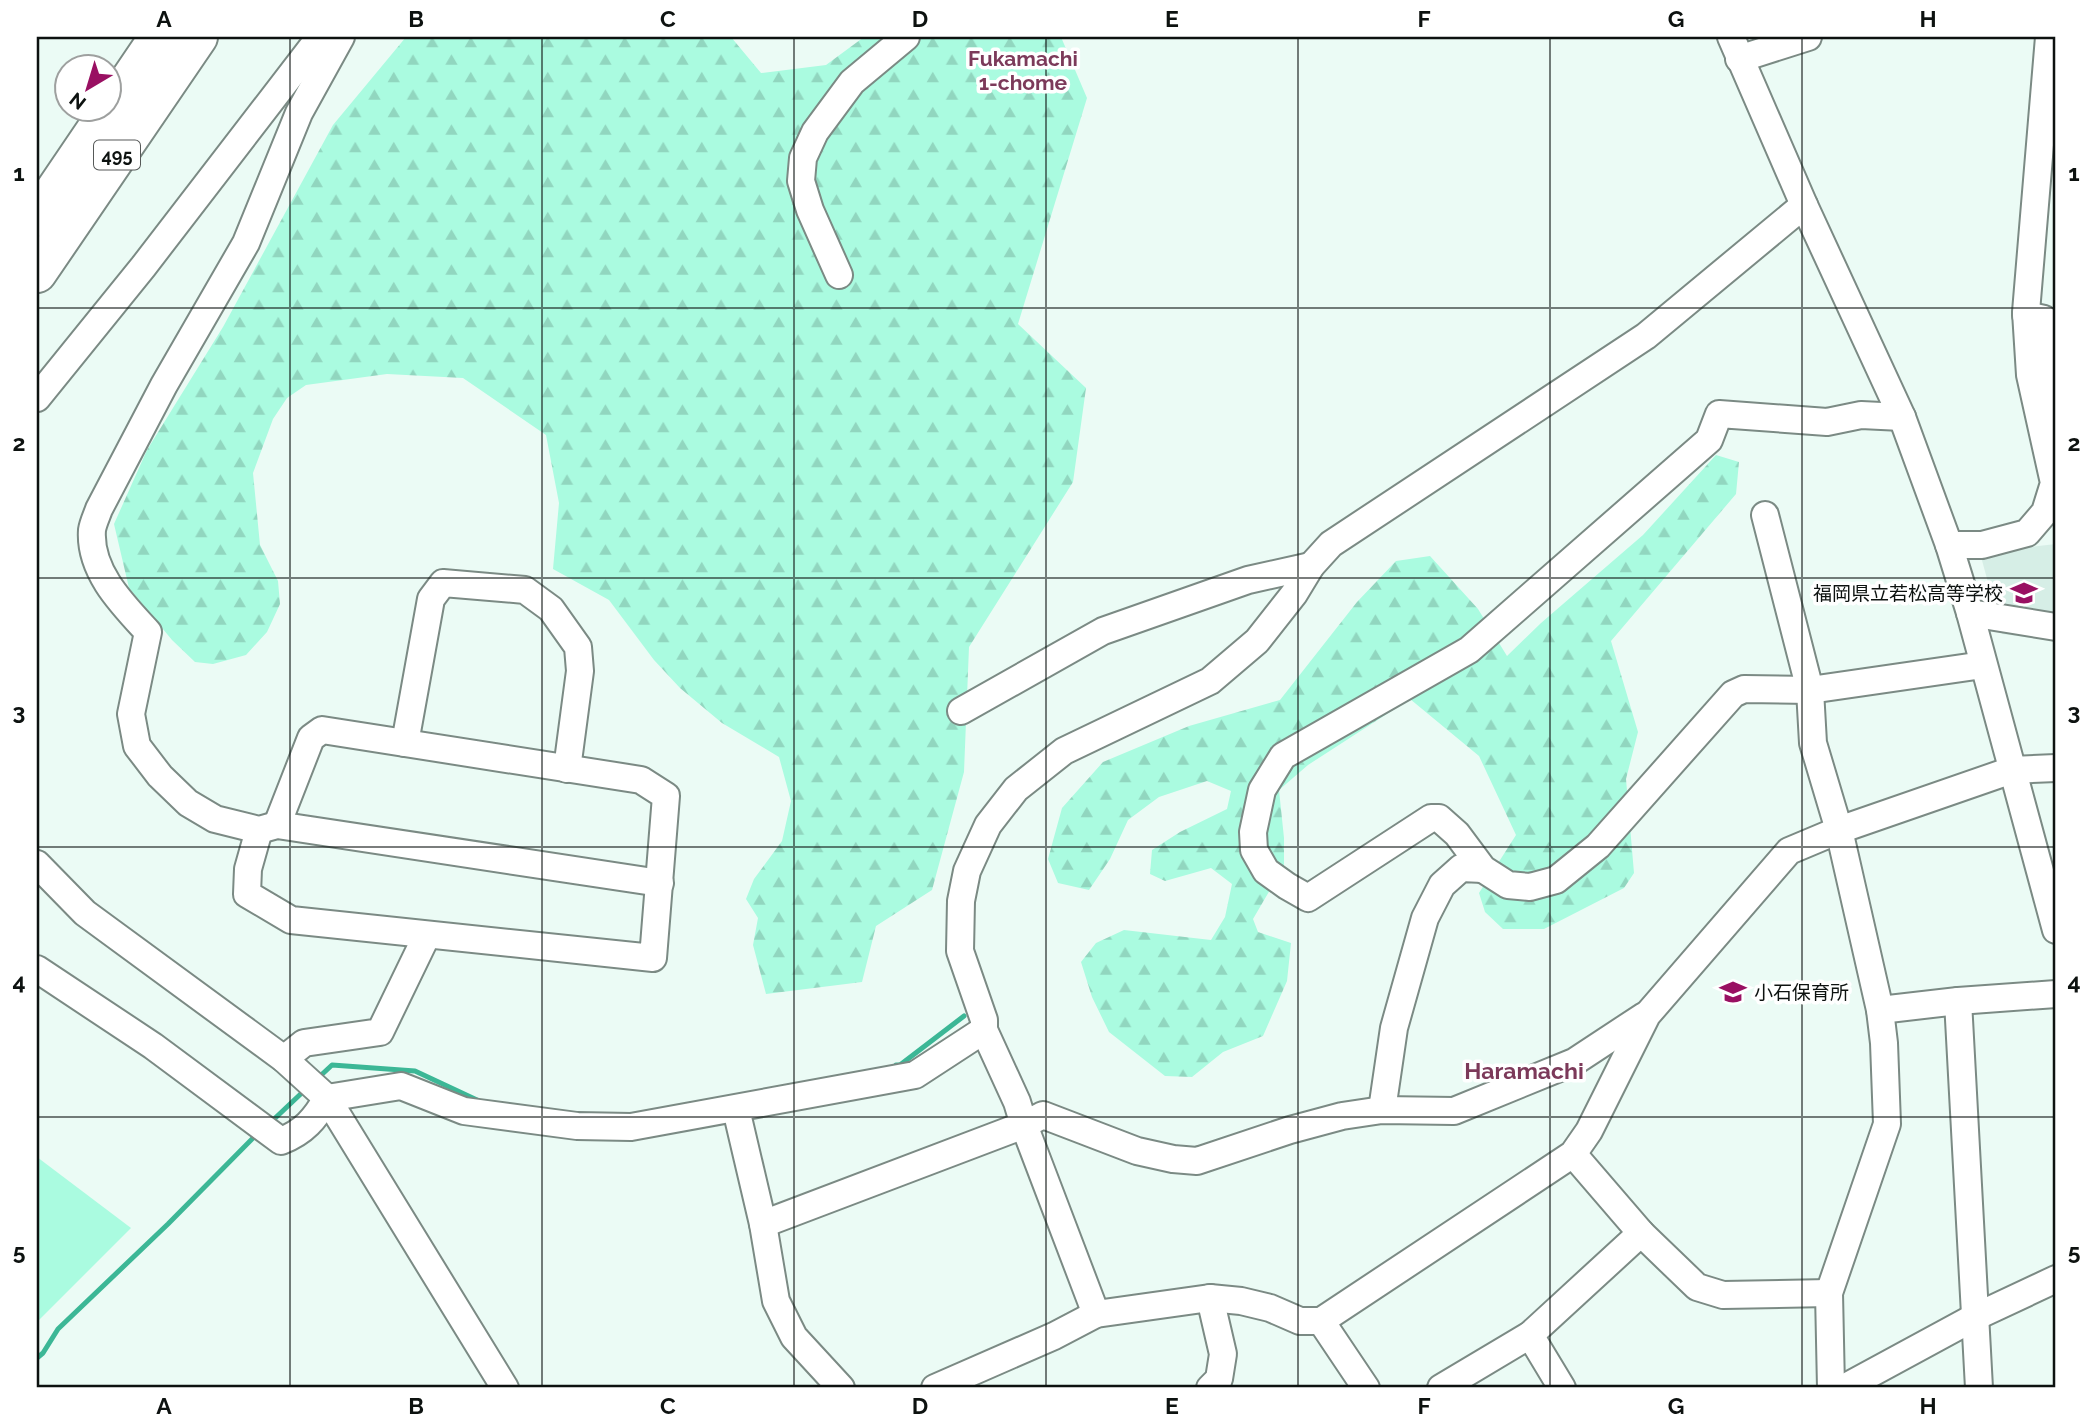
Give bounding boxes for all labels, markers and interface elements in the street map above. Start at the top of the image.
text: A [156,5,172,32]
text: B [408,5,424,32]
text: C [660,5,676,32]
text: D [912,5,928,32]
text: E [1165,5,1179,32]
text: F [1417,5,1431,32]
text: G [1668,5,1684,32]
text: H [1919,5,1937,32]
district label: Fukamachi 1-chome [968,46,1078,95]
north arrow [52,52,122,122]
text: N [65,88,90,115]
road number: 495 [94,140,140,170]
text: 1 [13,159,25,186]
text: 1 [2068,159,2080,186]
text: 2 [13,429,25,456]
text: 2 [2068,429,2080,456]
school or university icon: 福岡県立若松高等学校 [2009,578,2039,608]
place label: 福岡県立若松高等学校 [1813,582,2003,604]
text: 3 [13,698,25,725]
text: 3 [2068,698,2080,725]
text: 4 [12,968,26,995]
text: 4 [2067,968,2081,995]
school or university icon: 小石保育所 [1718,977,1748,1007]
place label: 小石保育所 [1754,981,1849,1003]
district label: Haramachi [1464,1057,1584,1084]
text: 5 [13,1238,26,1265]
text: 5 [2068,1238,2081,1265]
text: A [156,1392,172,1419]
text: B [408,1392,424,1419]
text: C [660,1392,676,1419]
text: D [912,1392,928,1419]
text: E [1165,1392,1179,1419]
text: F [1417,1392,1431,1419]
text: G [1668,1392,1684,1419]
text: H [1919,1392,1937,1419]

